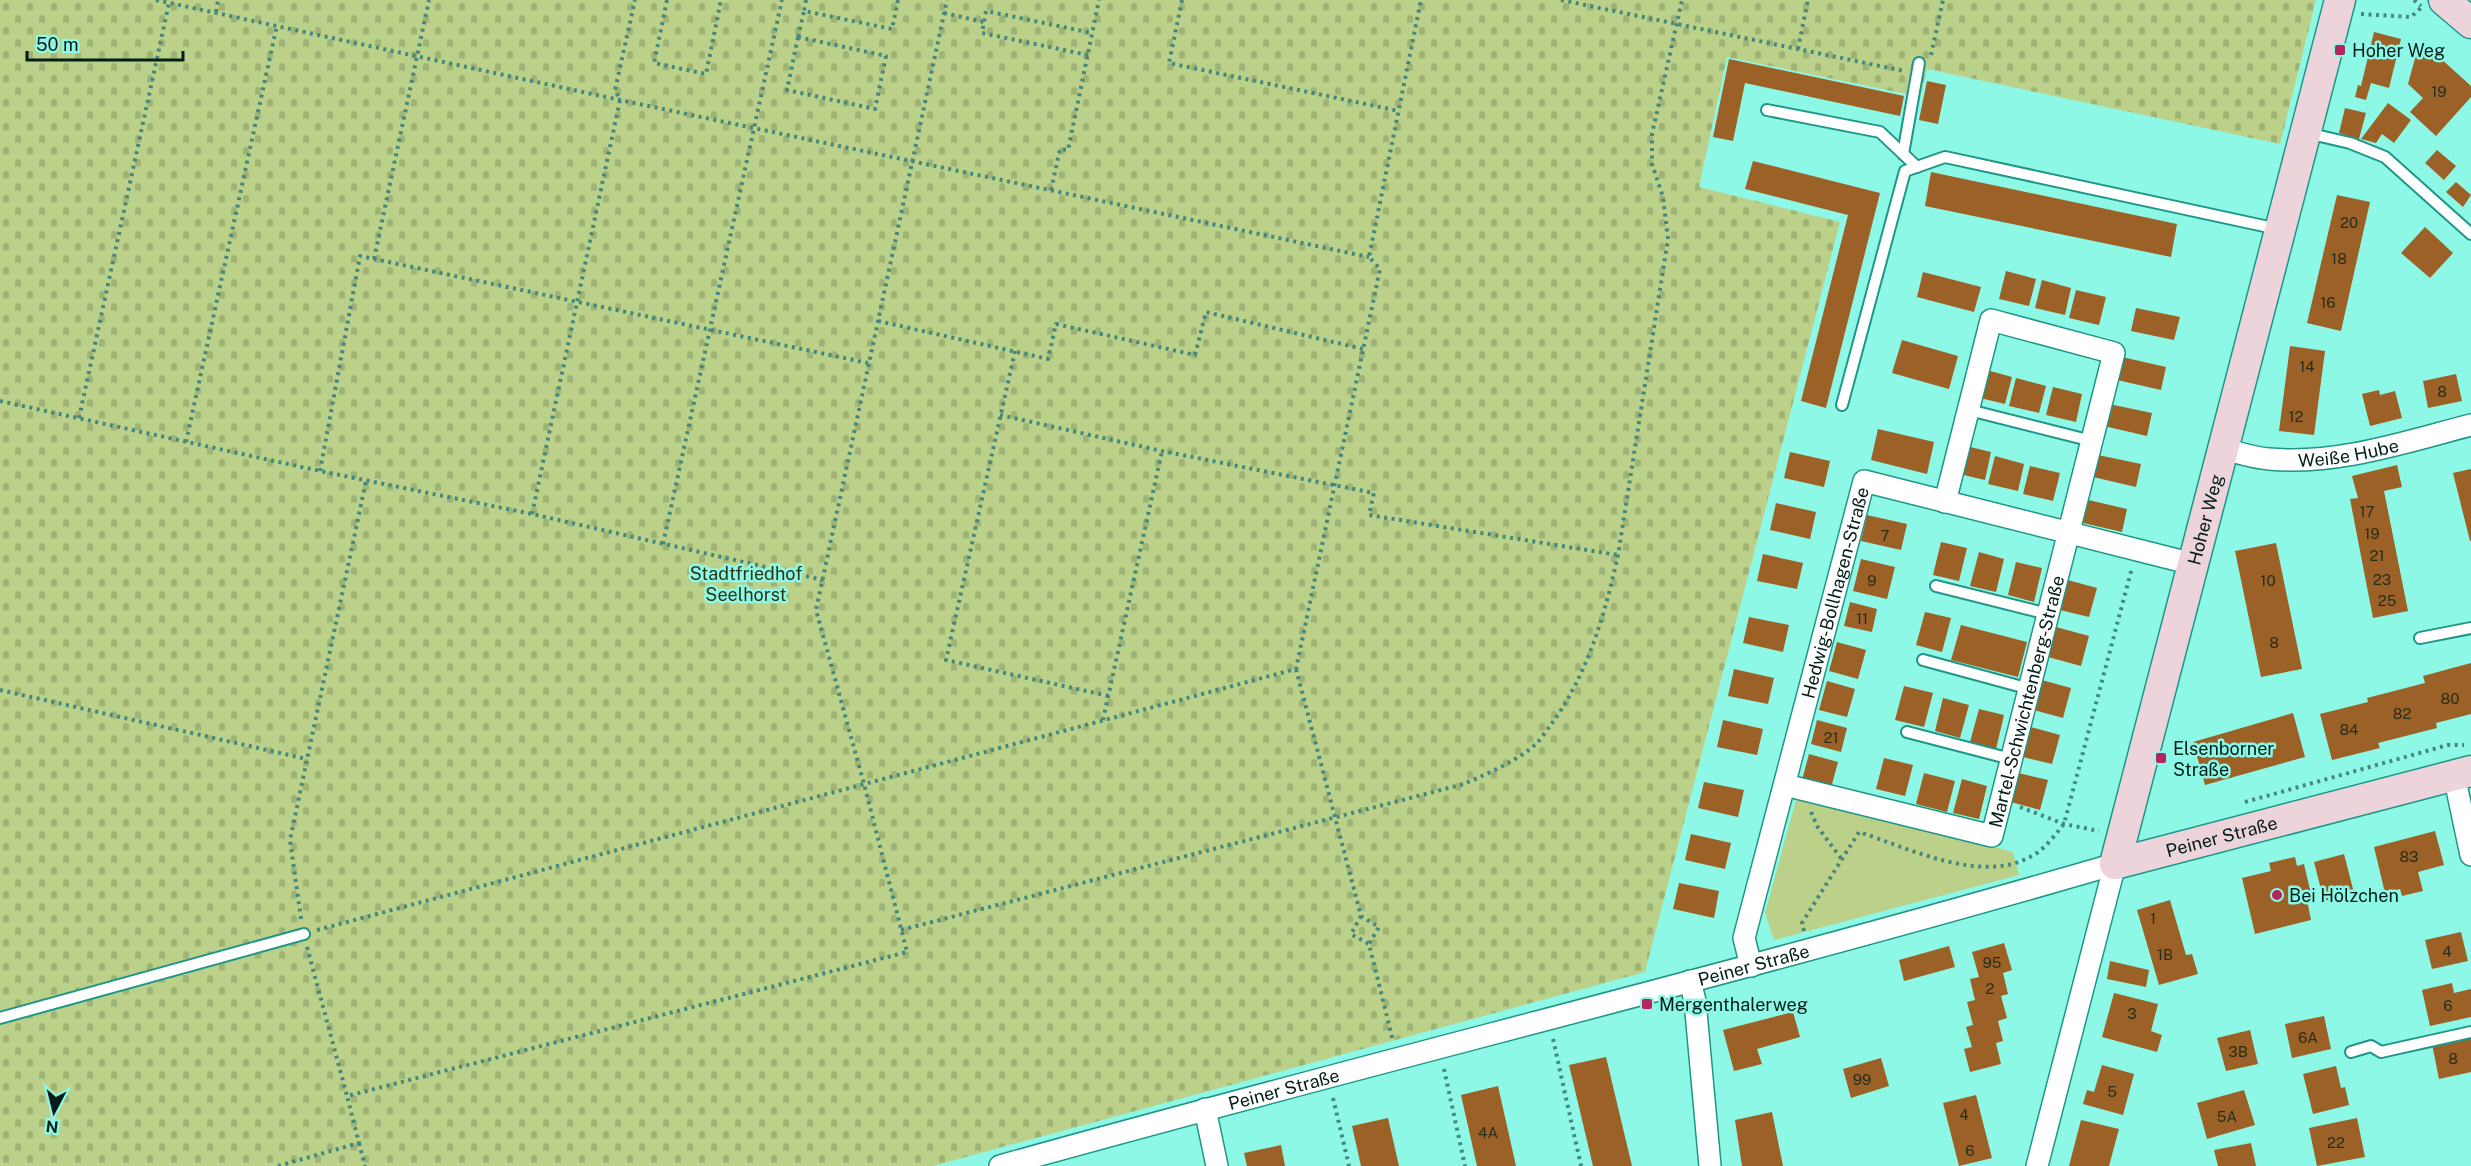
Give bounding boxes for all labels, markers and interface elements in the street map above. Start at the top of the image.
scale bar [27,24,183,62]
text: 50 m [36,34,79,55]
place label: Hoher Weg [2352,40,2445,61]
marker: Hoher Weg [2333,43,2347,57]
house number: 19 [2431,83,2447,100]
house number: 20 [2340,214,2358,231]
house number: 18 [2331,250,2347,267]
house number: 16 [2320,294,2336,311]
house number: 14 [2299,358,2315,375]
house number: 8 [2437,383,2447,400]
house number: 12 [2288,408,2304,425]
street label: Weiße Hube [2298,434,2401,471]
street label: Hoher Weg [2183,472,2227,567]
street label: Hedwig-Bollhagen-Straße [1797,485,1873,701]
house number: 17 [2359,503,2375,520]
house number: 19 [2364,525,2380,542]
house number: 7 [1880,527,1890,544]
house number: 21 [2369,547,2385,564]
park label: Stadtfriedhof Seelhorst [690,563,802,605]
house number: 23 [2373,571,2391,588]
house number: 9 [1867,572,1877,589]
house number: 10 [2260,572,2276,589]
street label: Martel-Schwichtenberg-Straße [1984,573,2068,830]
house number: 25 [2378,592,2396,609]
house number: 11 [1856,610,1868,627]
house number: 8 [2269,634,2279,651]
house number: 80 [2441,690,2459,707]
house number: 82 [2393,705,2411,722]
house number: 84 [2339,721,2359,738]
house number: 21 [1823,729,1839,746]
place label: Elsenborner Straße [2173,738,2274,780]
marker: Elsenborner Straße [2154,751,2168,765]
street label: Peiner Straße [2163,812,2279,861]
house number: 83 [2399,848,2419,865]
place label: Bei Hölzchen [2289,885,2399,906]
marker: Bei Hölzchen [2270,888,2284,902]
house number: 1 [2150,910,2156,927]
street label: Peiner Straße [1696,940,1811,990]
house number: 4 [2442,943,2452,960]
house number: 1B [2157,946,2173,963]
house number: 95 [1983,954,2001,971]
house number: 2 [1986,980,1995,997]
place label: Mergenthalerweg [1659,994,1808,1015]
marker: Mergenthalerweg [1640,997,1654,1011]
house number: 6 [2443,997,2453,1014]
house number: 3 [2127,1005,2137,1022]
house number: 6A [2298,1029,2318,1046]
house number: 3B [2228,1043,2248,1060]
house number: 8 [2448,1050,2458,1067]
street label: Peiner Straße [1226,1064,1342,1114]
house number: 99 [1853,1071,1871,1088]
north arrow [24,1082,84,1142]
house number: 5 [2107,1083,2117,1100]
house number: 4 [1959,1106,1969,1123]
house number: 5A [2217,1108,2237,1125]
text: N [45,1116,60,1137]
house number: 4A [1478,1124,1498,1141]
house number: 22 [2327,1134,2345,1151]
house number: 6 [1965,1142,1975,1159]

